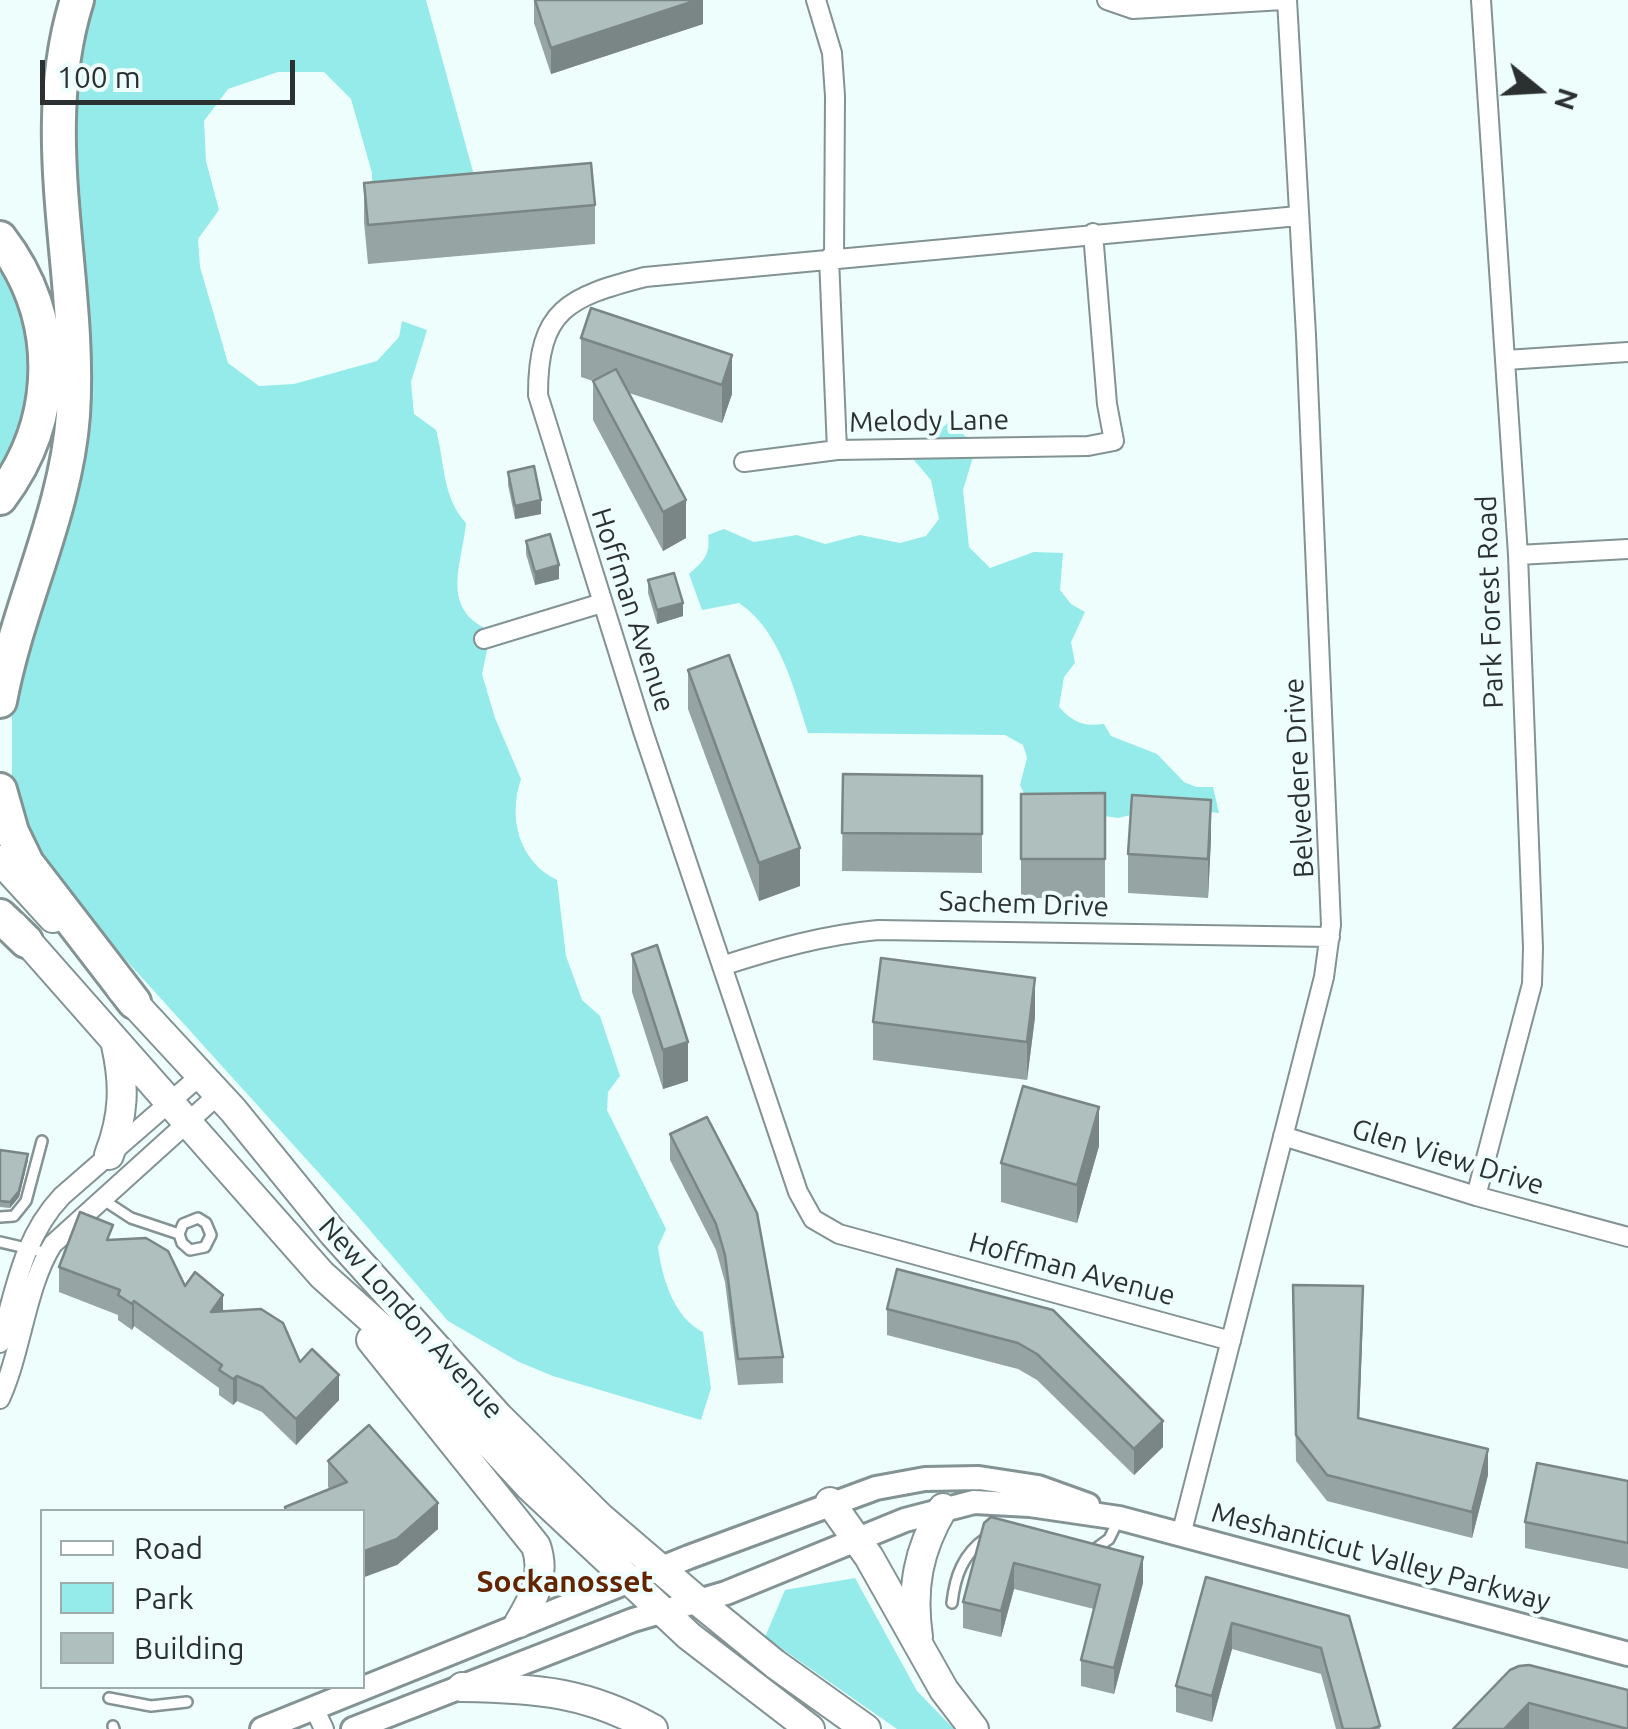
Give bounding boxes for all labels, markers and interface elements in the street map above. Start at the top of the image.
scale bar [45,40,300,102]
north arrow [1488,40,1588,140]
text: 100 m [57,60,141,94]
text: N [1549,85,1585,114]
street label: Melody Lane [849,403,1009,439]
street label: Park Forest Road [1469,495,1511,709]
street label: Hoffman Avenue [584,504,682,716]
street label: Belvedere Drive [1277,677,1321,879]
street label: Sachem Drive [938,884,1110,924]
street label: Glen View Drive [1348,1112,1548,1202]
street label: New London Avenue [312,1210,510,1426]
street label: Hoffman Avenue [965,1225,1179,1313]
street label: Meshanticut Valley Parkway [1208,1496,1554,1618]
legend [40,1509,365,1689]
text: Road [134,1531,203,1565]
district label: Sockanosset [477,1564,653,1600]
text: Park [134,1581,194,1615]
text: Building [134,1631,245,1665]

